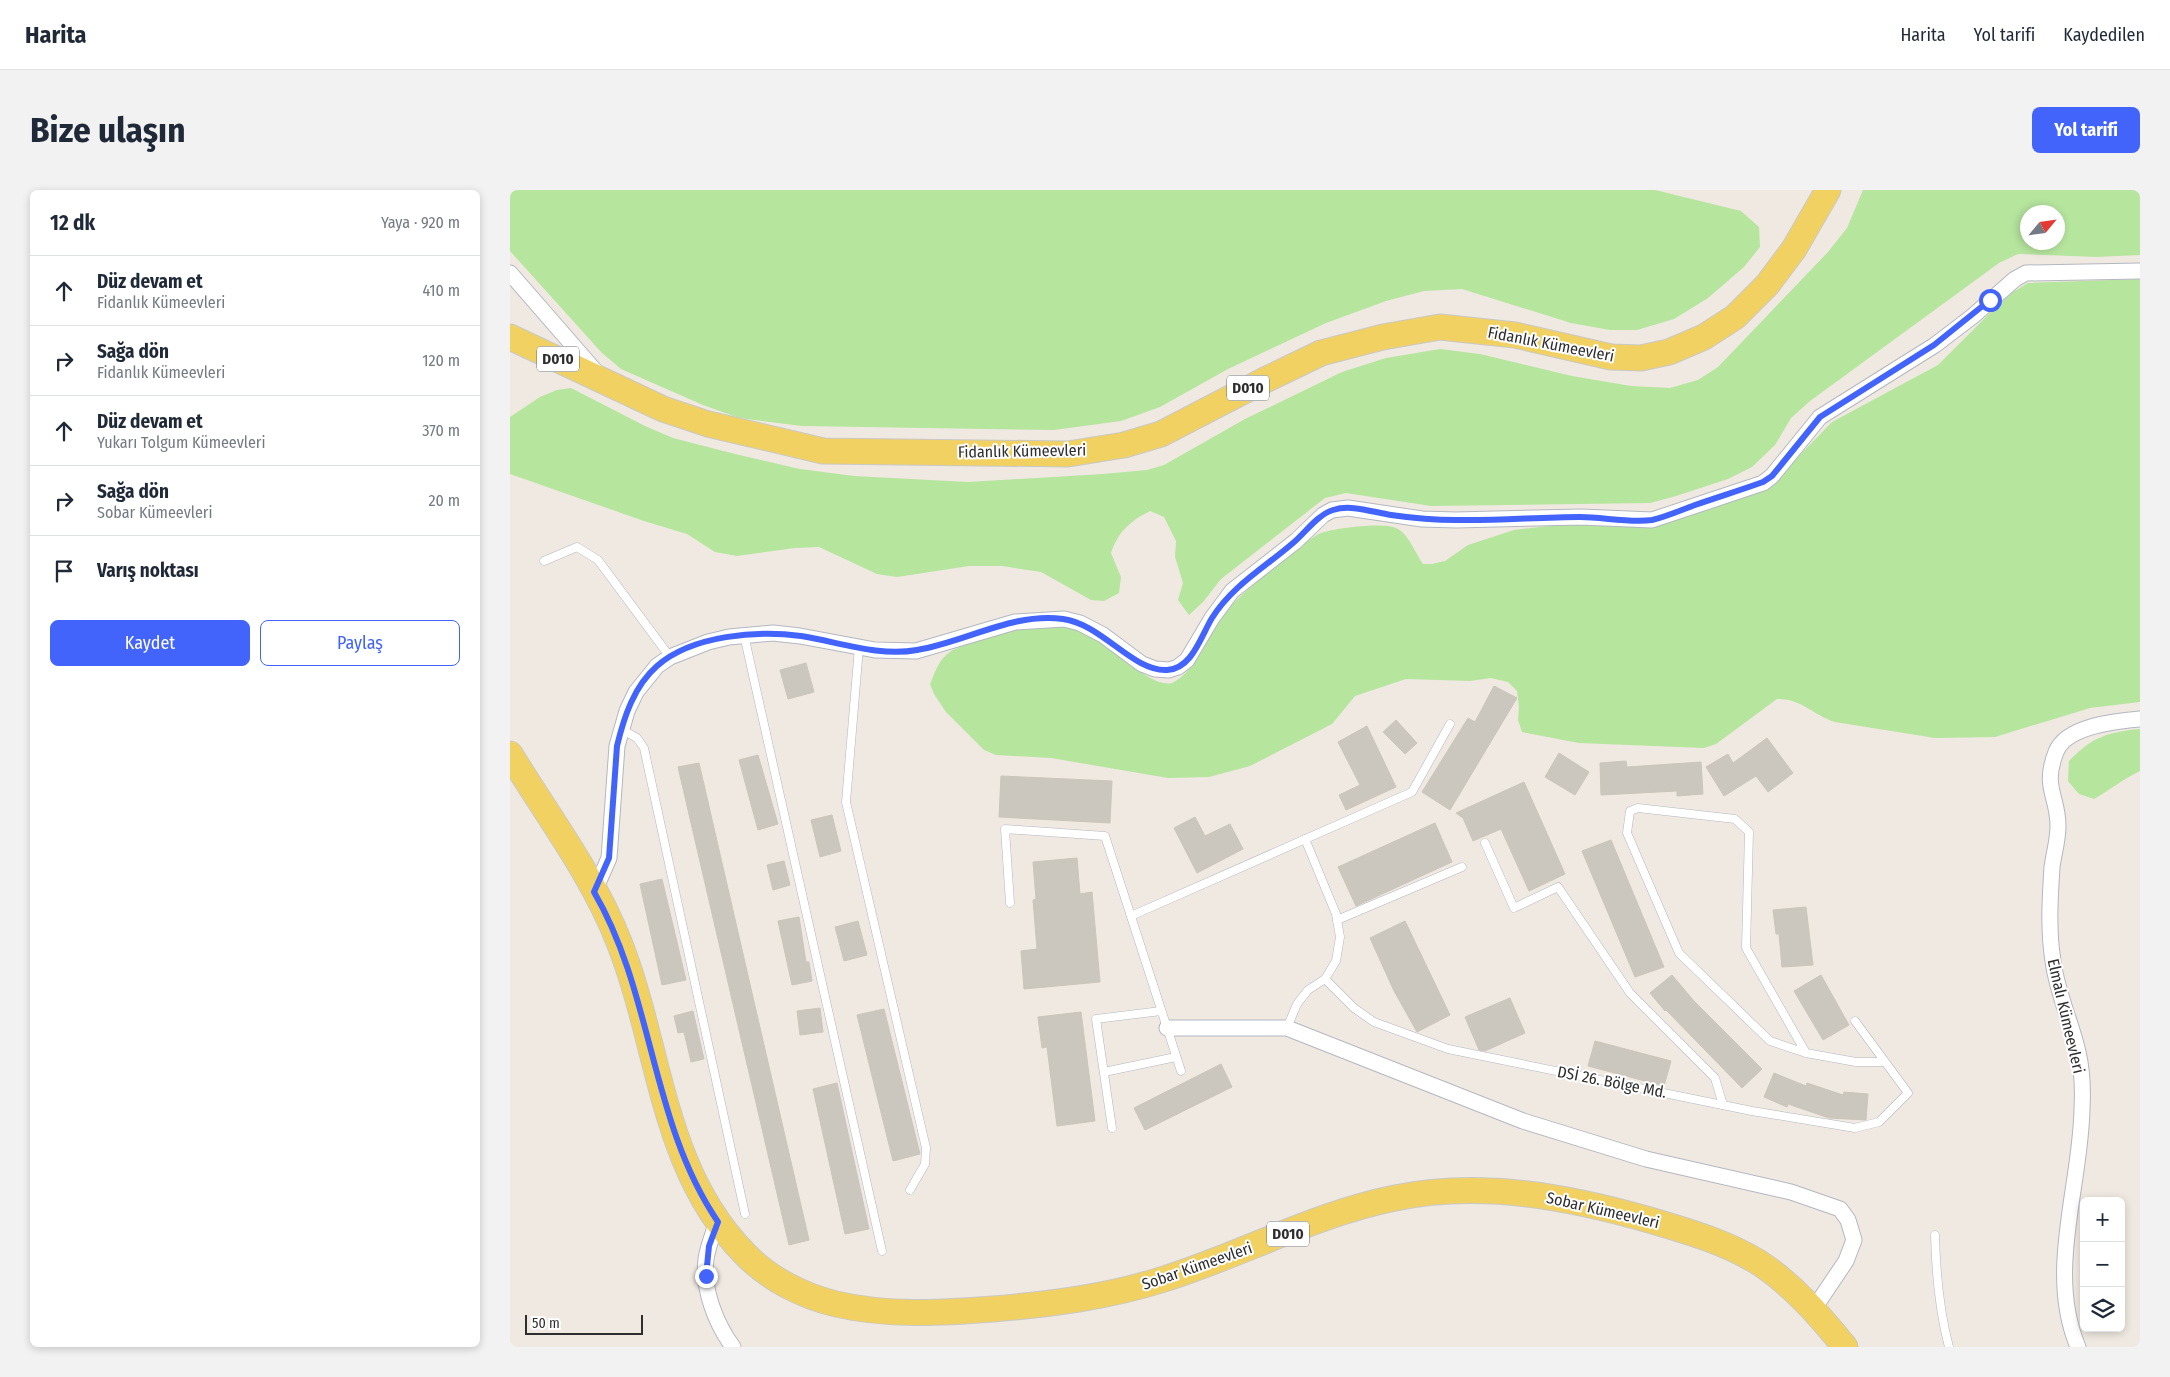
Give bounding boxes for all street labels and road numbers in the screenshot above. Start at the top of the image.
street label: Fidanlık Kümeevleri [1486,322,1616,366]
road number: D010 [537,346,579,372]
road number: D010 [1227,376,1269,400]
street label: Fidanlık Kümeevleri [958,440,1086,462]
street label: Elmalı Kümeevleri [2044,957,2088,1075]
street label: DSİ 26. Bölge Md. [1556,1062,1668,1102]
street label: Sobar Kümeevleri [1545,1188,1661,1232]
road number: D010 [1267,1222,1309,1246]
street label: Sobar Kümeevleri [1139,1238,1255,1294]

